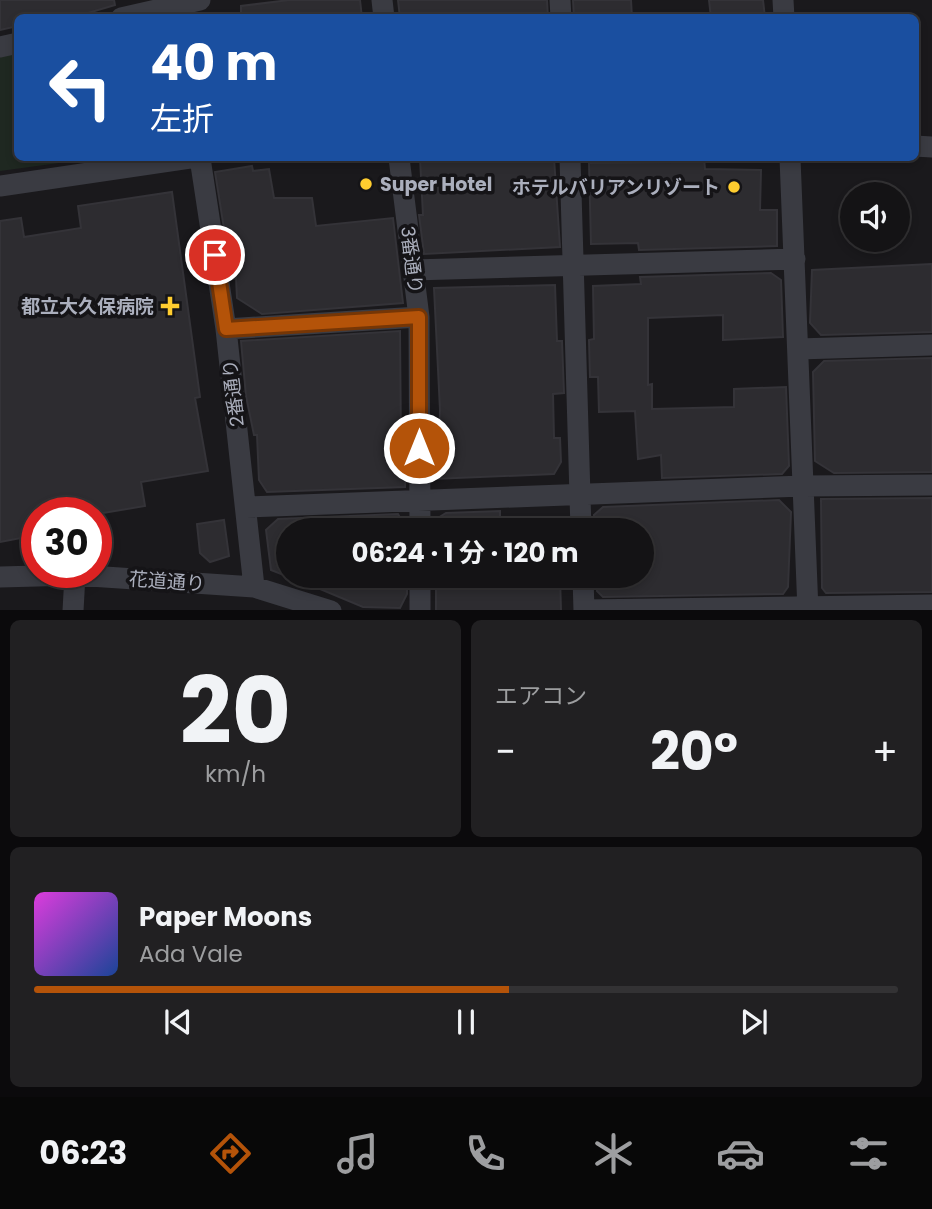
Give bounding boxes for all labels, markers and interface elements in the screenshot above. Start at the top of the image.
text: 40 m [150,29,277,97]
icon: left [35,42,126,133]
text: 左折 [150,96,214,141]
place label: Super Hotel [380,171,492,198]
place label: ホテルバリアンリゾート [512,174,720,201]
marker: Super Hotel [358,176,374,192]
marker: ホテルバリアンリゾート [726,179,742,195]
map controls [840,182,910,252]
button: sound [840,182,910,252]
pin [185,225,245,285]
street label: 3番通り [394,225,429,296]
icon: arrive [196,236,234,274]
place label: 都立大久保病院 [21,293,154,320]
marker: 都立大久保病院 [160,296,180,316]
street label: 2番通り [216,358,251,428]
position arrow [382,411,456,485]
speed limit sign: 30 [21,497,112,588]
text: 06:24 · 1 分 · 120 m [352,535,578,571]
street label: 花道通り [128,565,206,598]
text: 20 [180,647,291,775]
text: エアコン [495,680,587,712]
text: 20° [650,715,738,788]
text: − [495,725,516,778]
text: + [872,725,898,778]
text: km/h [205,758,266,790]
text: Paper Moons [139,899,312,935]
text: Ada Vale [139,938,243,970]
icon: previous [159,1003,197,1041]
icon: pause [447,1003,485,1041]
icon: next [735,1003,773,1041]
icon: directions [206,1129,255,1178]
icon: music [333,1129,382,1178]
icon: phone [461,1129,510,1178]
icon: climate [589,1129,638,1178]
icon: car [716,1129,765,1178]
icon: filters [844,1129,893,1178]
text: 06:23 [39,1130,127,1175]

